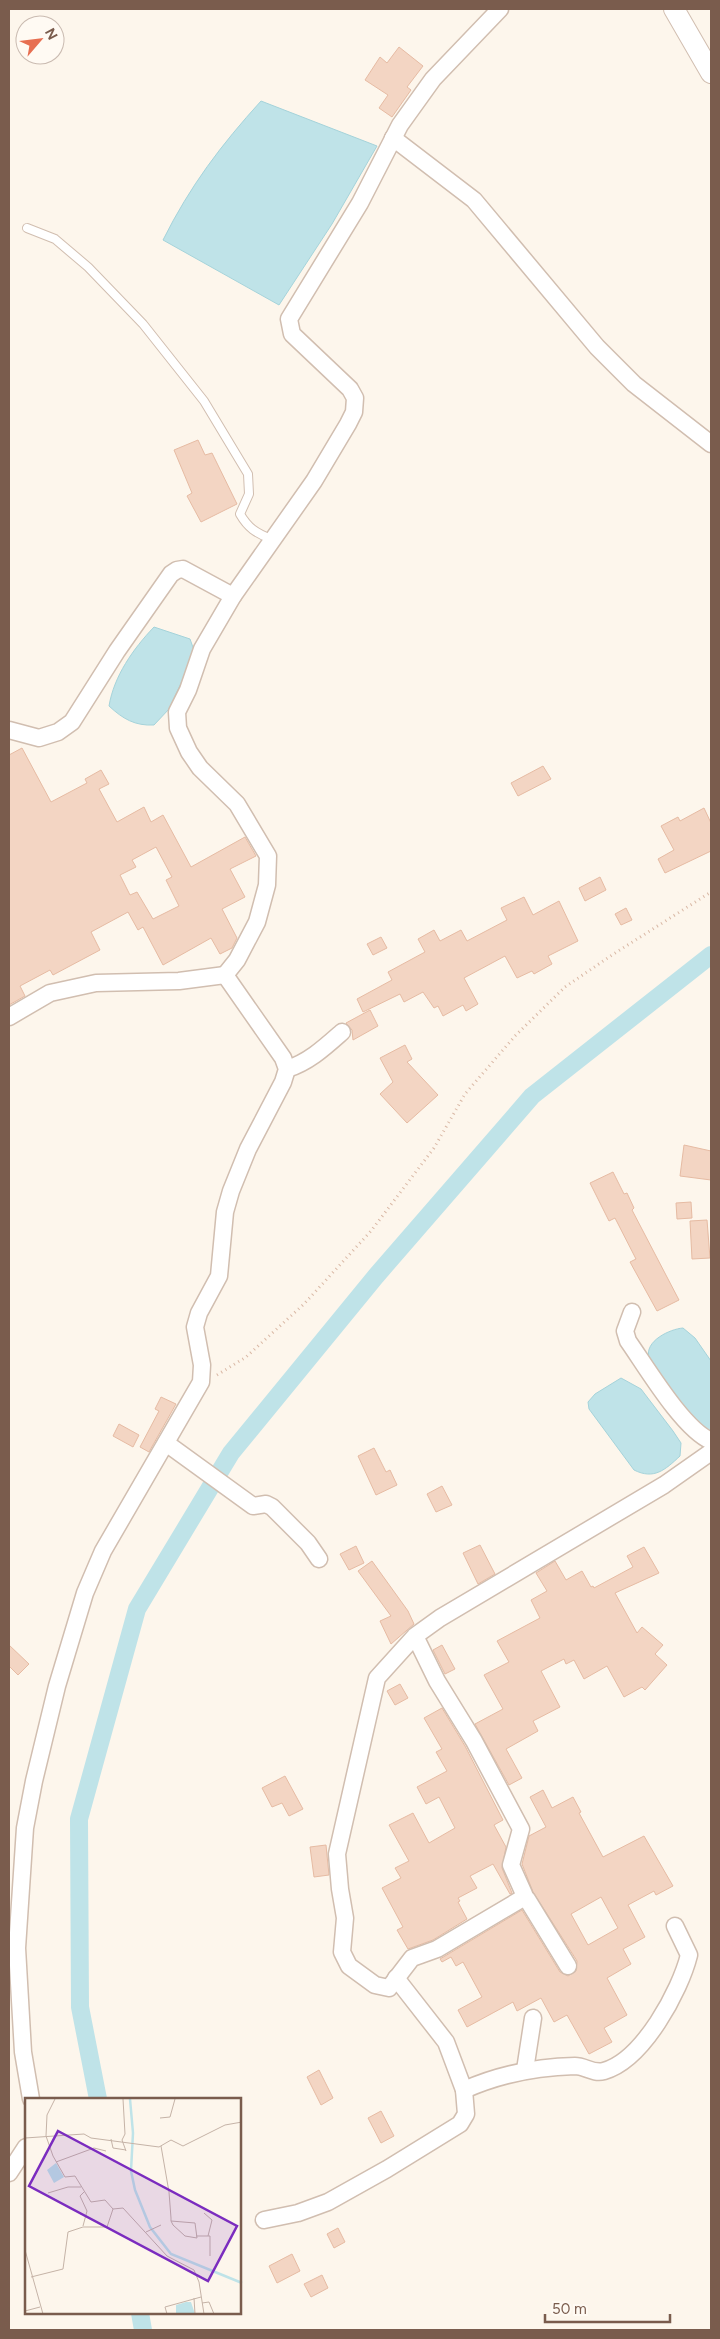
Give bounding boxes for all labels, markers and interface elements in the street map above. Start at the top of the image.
north arrow [15,15,65,65]
text: N [41,25,61,43]
inset map [25,2098,241,2314]
scale bar [545,2292,670,2324]
text: 50 m [552,2300,587,2318]

